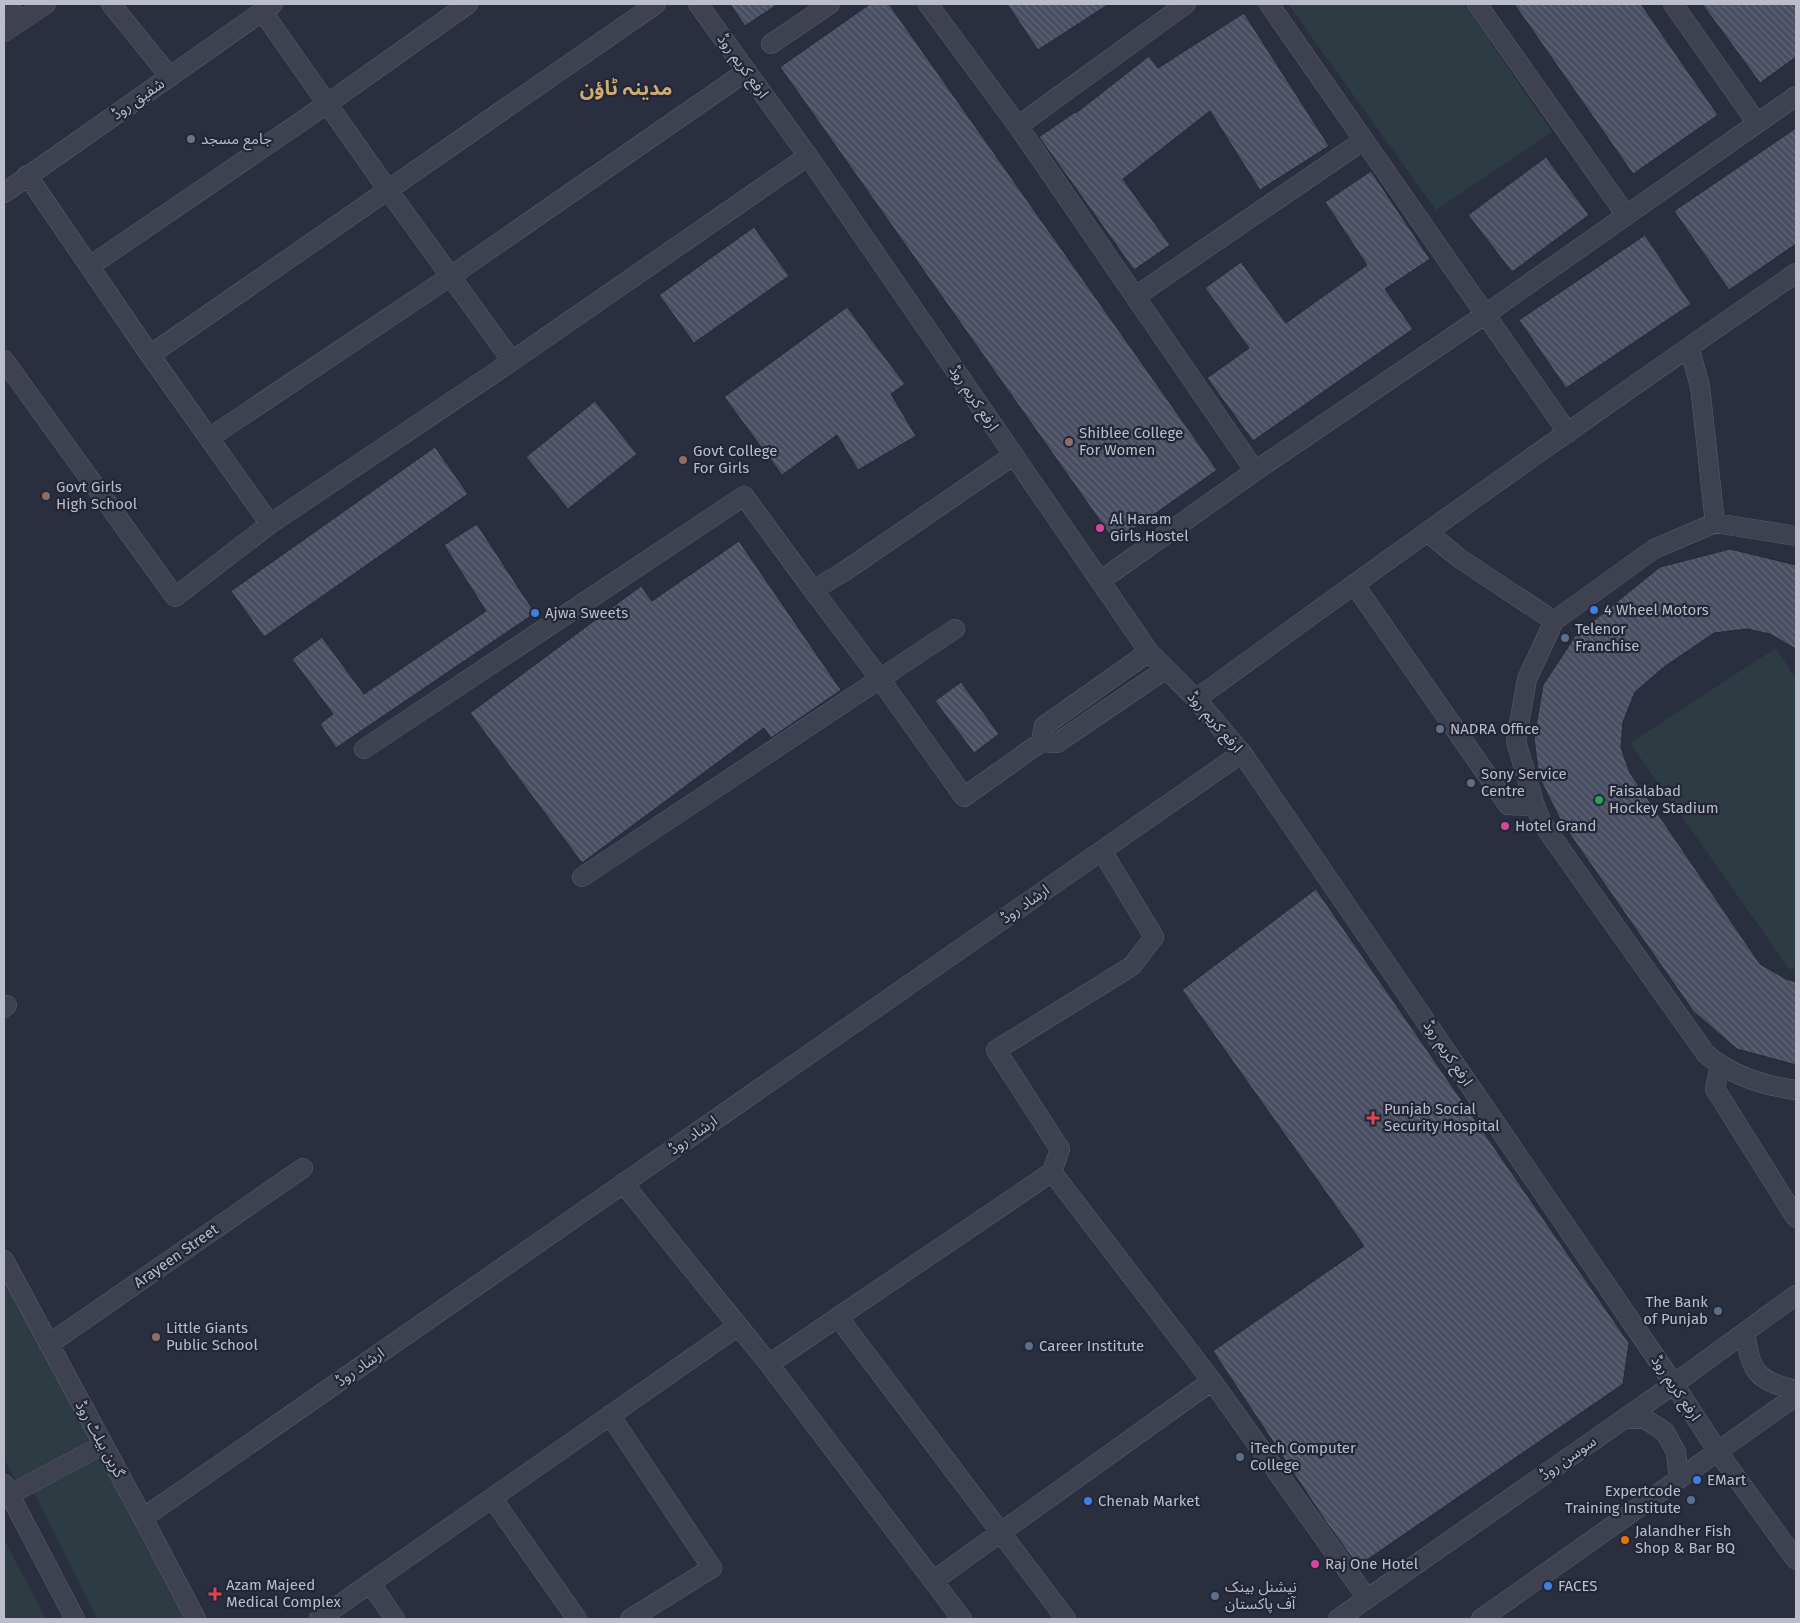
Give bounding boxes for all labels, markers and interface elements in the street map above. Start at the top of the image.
street label: ارفع کریم روڈ [711,30,772,103]
street label: شفیق روڈ [108,74,169,124]
district label: مدینہ ٹاؤن [580,76,672,100]
place label: جامع مسجد [201,130,272,151]
marker: جامع مسجد [185,133,197,145]
street label: ارفع کریم روڈ [943,362,1002,436]
place label: Shiblee College For Women [1079,424,1183,459]
marker: Shiblee College For Women [1063,436,1075,448]
place label: Govt College For Girls [693,442,777,477]
marker: Govt College For Girls [677,454,689,466]
place label: Govt Girls High School [56,478,138,513]
marker: Govt Girls High School [40,490,52,502]
place label: Al Haram Girls Hostel [1110,510,1189,545]
marker: Al Haram Girls Hostel [1094,522,1106,534]
place label: 4 Wheel Motors [1604,601,1709,619]
place label: Ajwa Sweets [545,604,628,622]
marker: 4 Wheel Motors [1588,604,1600,616]
marker: Ajwa Sweets [529,607,541,619]
place label: Telenor Franchise [1575,620,1639,655]
marker: Telenor Franchise [1559,632,1571,644]
street label: ارفع کریم روڈ [1181,688,1246,758]
place label: NADRA Office [1450,720,1539,738]
marker: NADRA Office [1434,723,1446,735]
place label: Sony Service Centre [1481,765,1567,800]
marker: Sony Service Centre [1465,777,1477,789]
place label: Faisalabad Hockey Stadium [1609,782,1719,817]
marker: Faisalabad Hockey Stadium [1593,794,1605,806]
place label: Hotel Grand [1515,817,1596,835]
marker: Hotel Grand [1499,820,1511,832]
street label: ارشاد روڈ [997,881,1053,927]
street label: ارفع کریم روڈ [1417,1017,1476,1091]
place label: Punjab Social Security Hospital [1384,1100,1500,1135]
marker: Punjab Social Security Hospital [1366,1111,1380,1125]
street label: ارشاد روڈ [665,1112,721,1158]
street label: Arayeen Street [130,1220,222,1292]
place label: The Bank of Punjab [1643,1293,1708,1328]
marker: The Bank of Punjab [1712,1305,1724,1317]
place label: Little Giants Public School [166,1319,258,1354]
marker: Little Giants Public School [150,1331,162,1343]
place label: Career Institute [1039,1337,1144,1355]
marker: Career Institute [1023,1340,1035,1352]
street label: ارشاد روڈ [332,1344,388,1390]
street label: ارفع کریم روڈ [1645,1352,1704,1426]
street label: گرین بیلٹ روڈ [72,1397,129,1481]
street label: سوسن روڈ [1536,1432,1600,1484]
place label: iTech Computer College [1250,1439,1356,1474]
marker: iTech Computer College [1234,1451,1246,1463]
place label: EMart [1707,1471,1747,1489]
marker: EMart [1691,1474,1703,1486]
place label: Expertcode Training Institute [1565,1482,1681,1517]
place label: Chenab Market [1098,1492,1200,1510]
marker: Expertcode Training Institute [1685,1494,1697,1506]
marker: Chenab Market [1082,1495,1094,1507]
place label: Jalandher Fish Shop & Bar BQ [1635,1522,1735,1557]
marker: Jalandher Fish Shop & Bar BQ [1619,1534,1631,1546]
place label: Raj One Hotel [1325,1555,1419,1573]
marker: Raj One Hotel [1309,1558,1321,1570]
place label: Azam Majeed Medical Complex [226,1576,341,1611]
place label: FACES [1558,1577,1598,1595]
place label: نیشنل بینک آف پاکستان [1225,1578,1297,1614]
marker: FACES [1542,1580,1554,1592]
marker: Azam Majeed Medical Complex [208,1587,222,1601]
marker: نیشنل بینک آف پاکستان [1209,1590,1221,1602]

